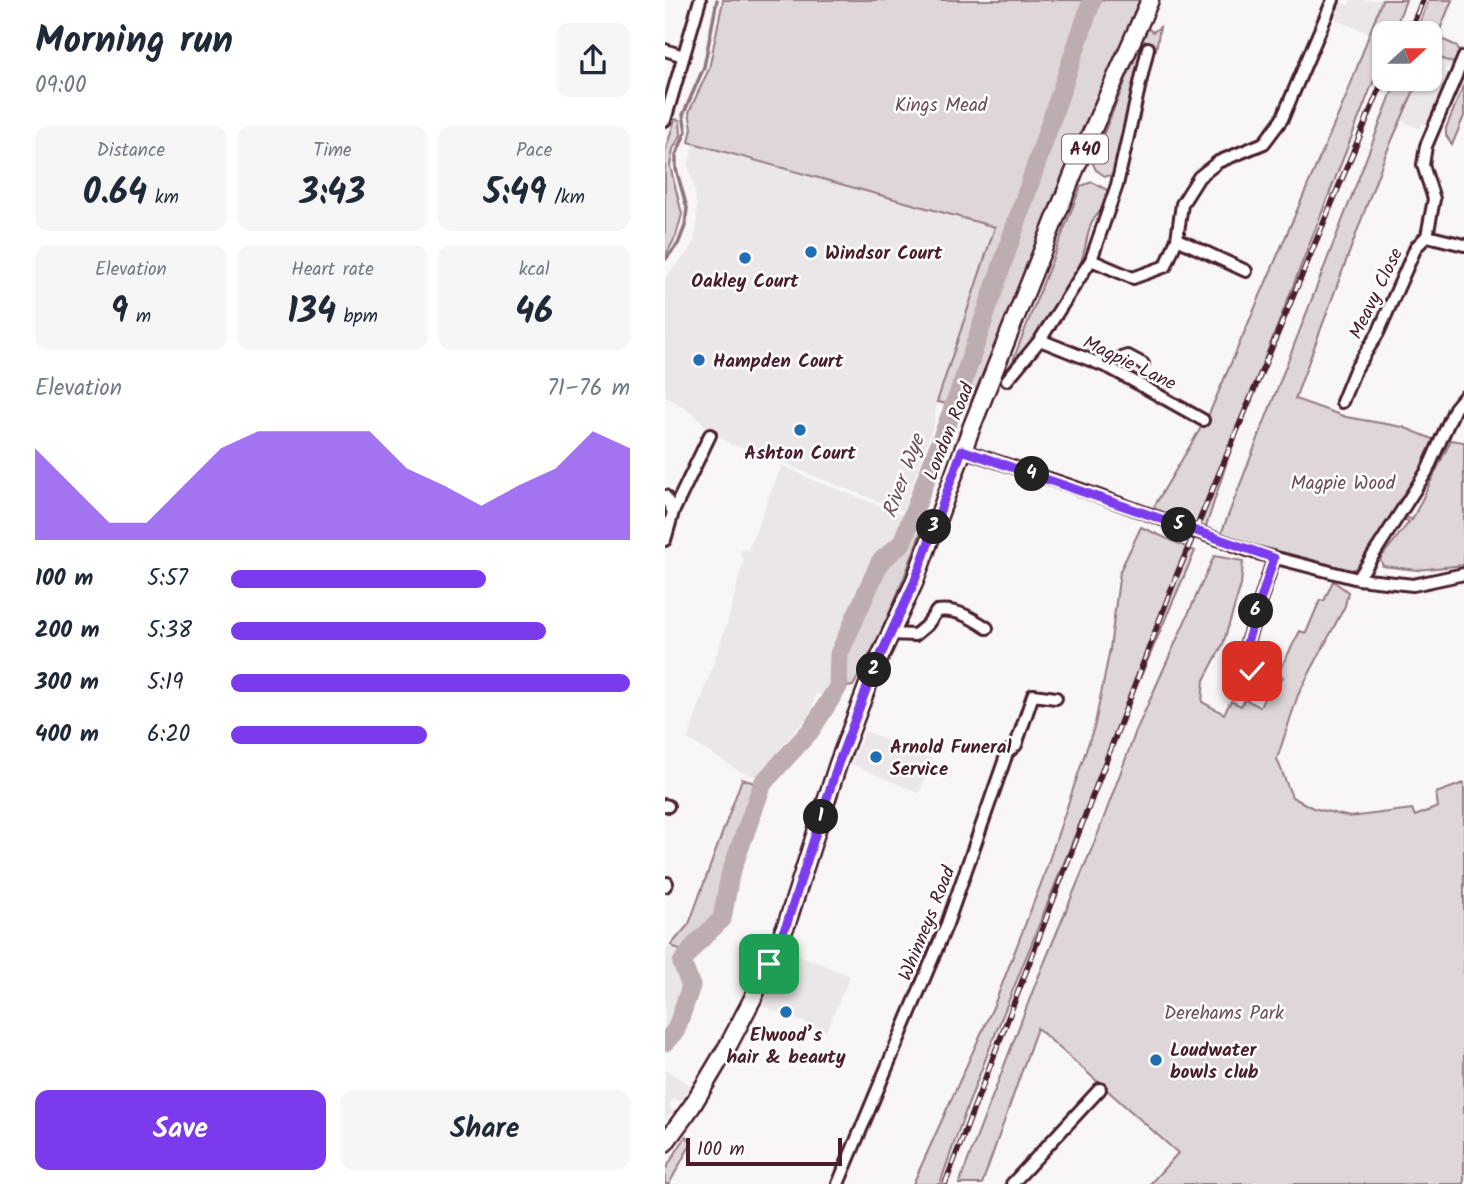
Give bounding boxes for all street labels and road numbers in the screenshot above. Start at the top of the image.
road number: A40 [1062,134,1108,164]
street label: Meavy Close [1342,243,1412,345]
street label: Magpie Lane [1077,328,1181,400]
street label: London Road [917,378,983,485]
street label: Whinneys Road [891,862,965,986]

